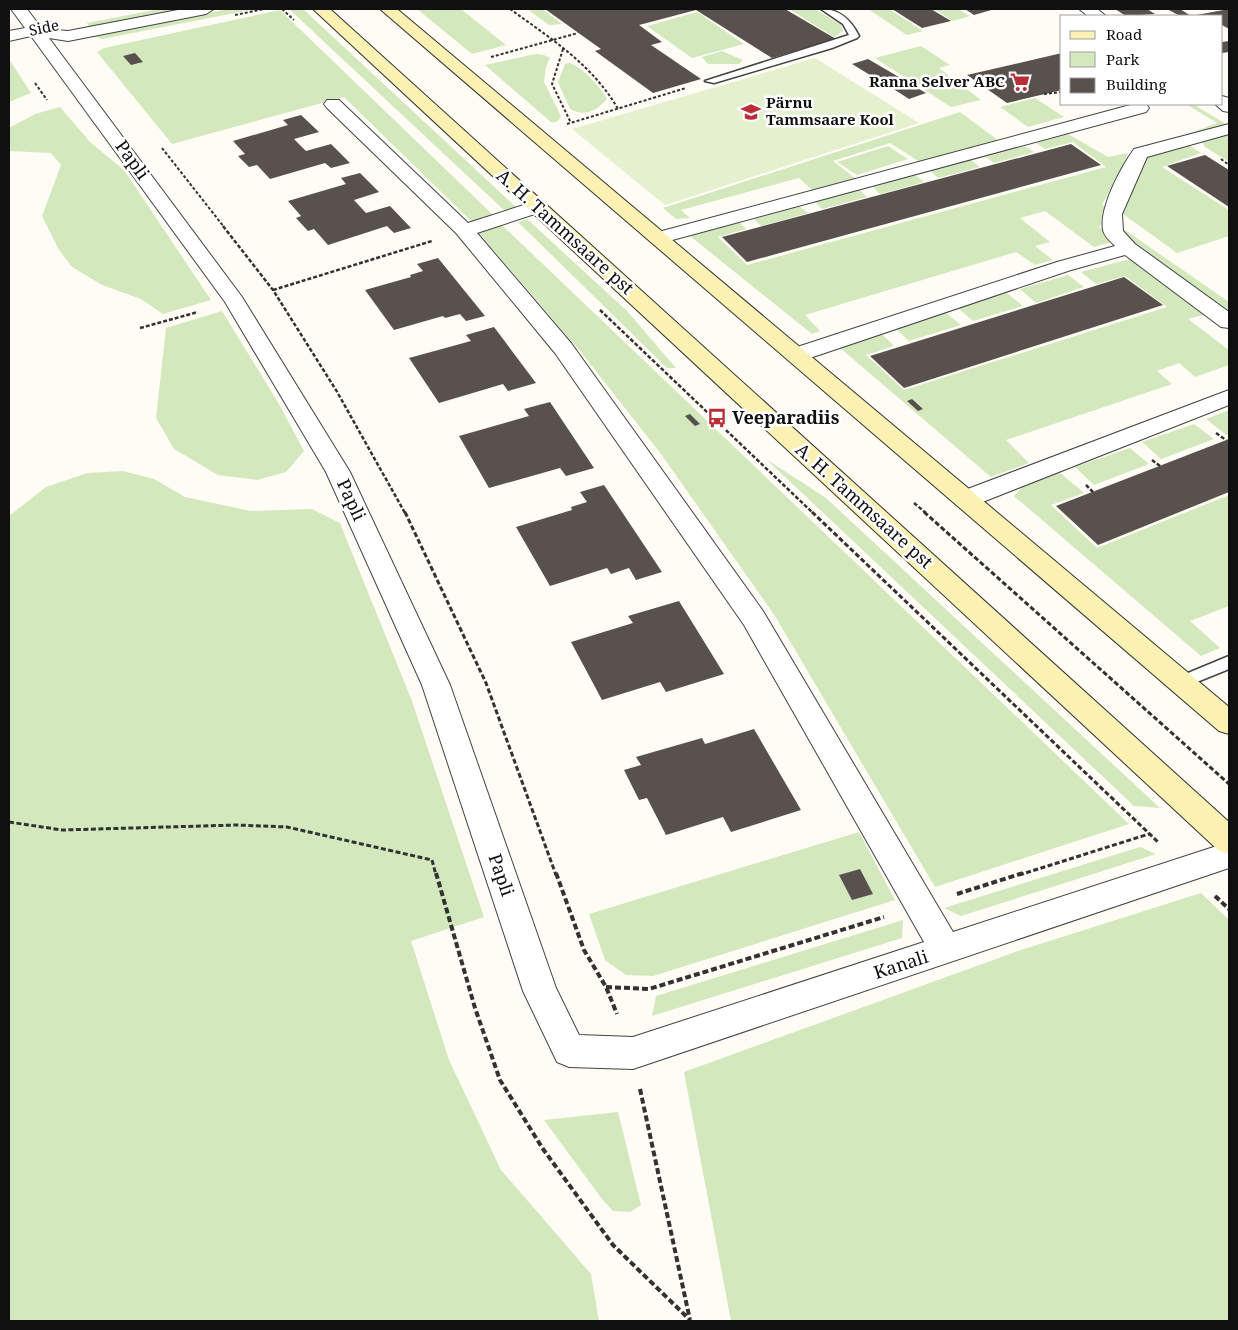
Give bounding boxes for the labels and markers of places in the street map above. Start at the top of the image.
place label: Ranna Selver ABC [869,71,1005,91]
supermarket icon: Ranna Selver ABC [1009,71,1031,93]
place label: Pärnu Tammsaare Kool [766,92,895,129]
school or university icon: Pärnu Tammsaare Kool [740,101,762,123]
place label: Veeparadiis [732,405,840,429]
bus stop icon: Veeparadiis [706,407,728,429]

